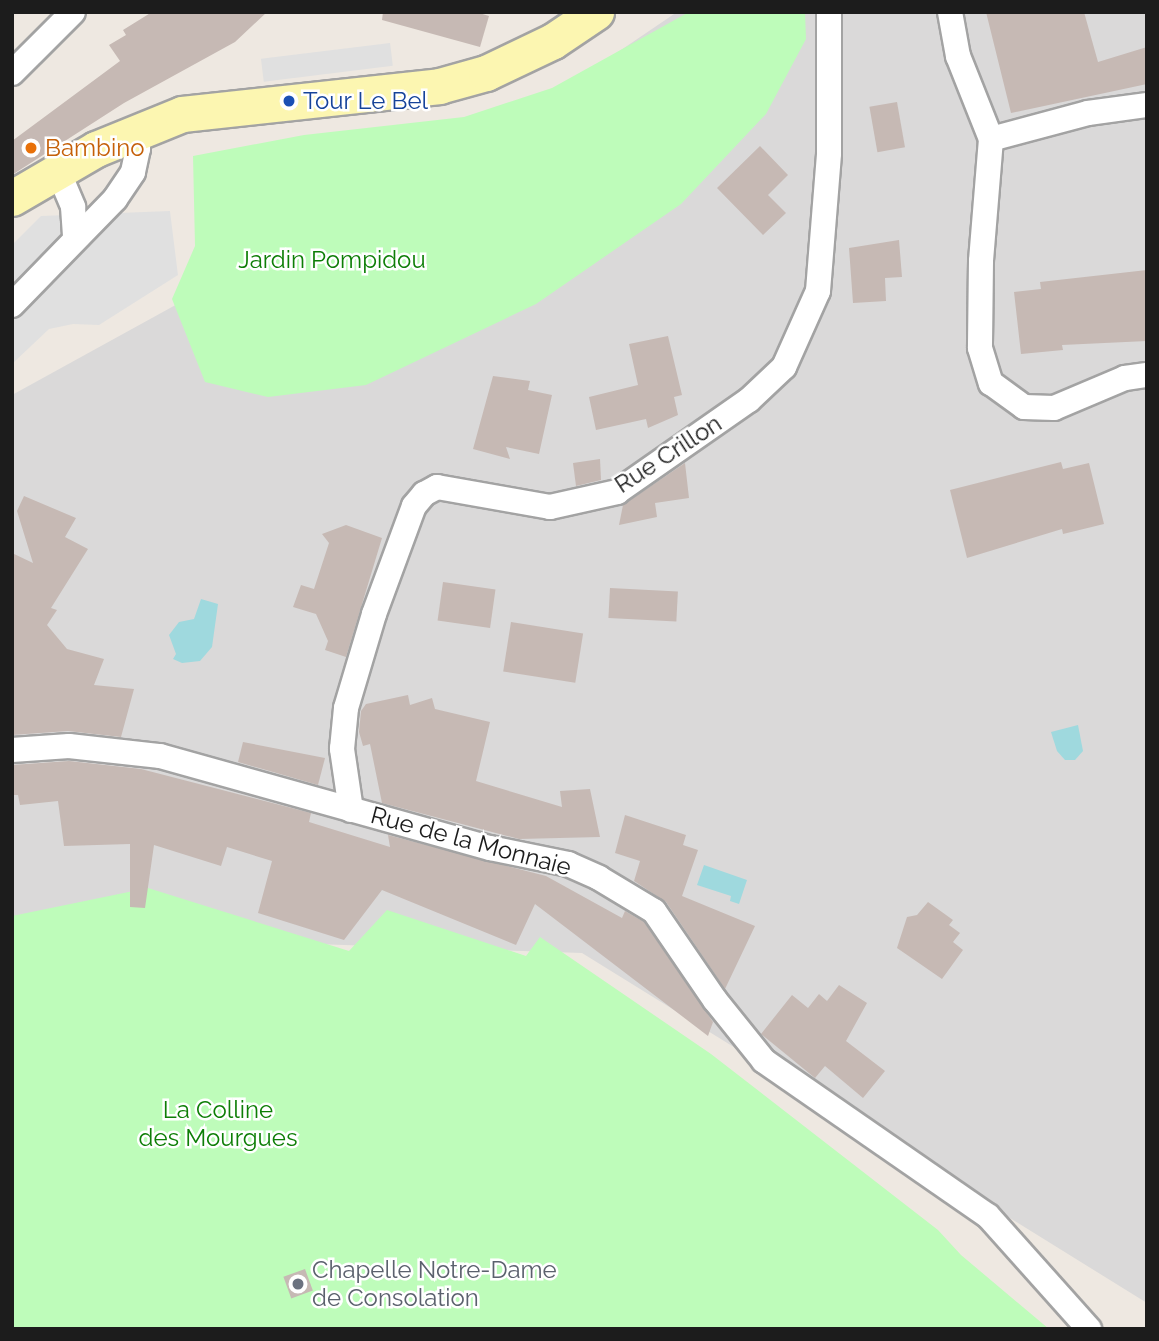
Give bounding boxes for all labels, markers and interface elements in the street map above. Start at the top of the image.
place label: Tour Le Bel [303,87,429,115]
marker: Tour Le Bel [281,93,297,109]
place label: Bambino [45,134,144,162]
marker: Bambino [23,140,39,156]
park label: Jardin Pompidou [238,246,426,274]
street label: Rue Crillon [609,409,727,499]
street label: Rue de la Monnaie [368,800,574,882]
park label: La Colline des Mourgues [139,1096,297,1152]
place label: Chapelle Notre-Dame de Consolation [312,1256,557,1312]
marker: Chapelle Notre-Dame de Consolation [290,1276,306,1292]

